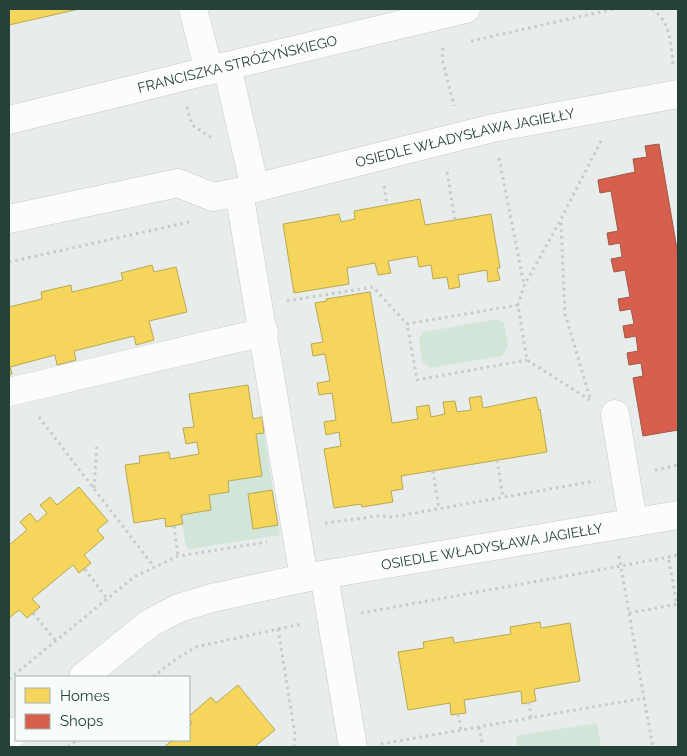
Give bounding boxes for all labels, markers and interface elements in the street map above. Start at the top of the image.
street label: FRANCISZKA STRÓŻYŃSKIEGO [136,32,339,96]
street label: OSIEDLE WŁADYSŁAWA JAGIEŁŁY [354,105,576,170]
street label: OSIEDLE WŁADYSŁAWA JAGIEŁŁY [380,520,604,573]
legend [15,676,190,741]
text: Homes [60,687,110,705]
text: Shops [60,712,103,730]

